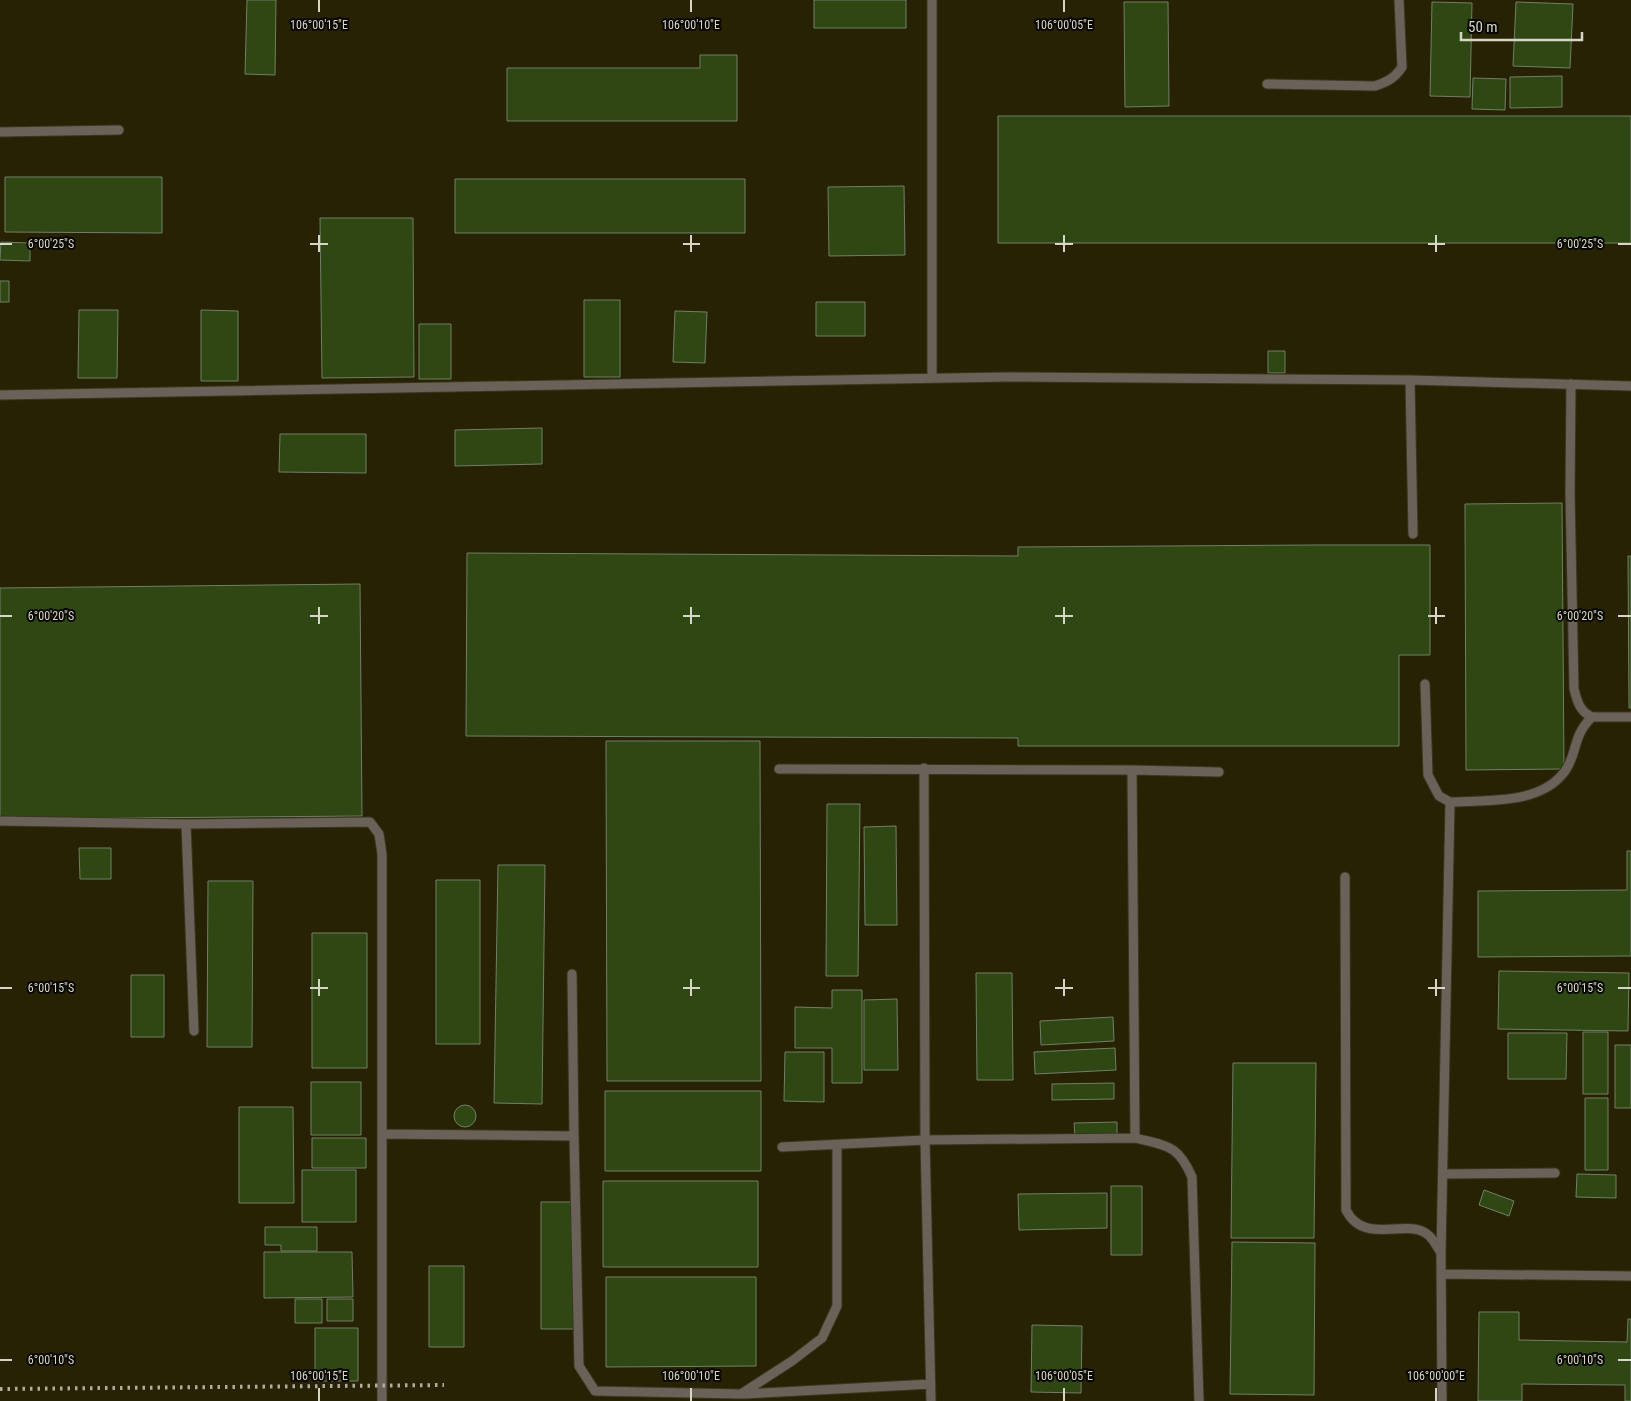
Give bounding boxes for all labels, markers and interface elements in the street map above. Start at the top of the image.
scale bar [1461,10,1582,42]
text: 106°00'15"E [290,18,348,32]
text: 106°00'10"E [662,18,720,32]
text: 106°00'05"E [1035,18,1093,32]
text: 50 m [1468,18,1498,36]
text: 6°00'25"S [28,237,74,251]
text: 6°00'25"S [1557,237,1603,251]
text: 6°00'20"S [28,609,74,623]
text: 6°00'20"S [1557,609,1603,623]
text: 6°00'15"S [28,981,74,995]
text: 6°00'15"S [1557,981,1603,995]
text: 6°00'10"S [28,1353,74,1367]
text: 6°00'10"S [1557,1353,1603,1367]
text: 106°00'15"E [290,1369,348,1383]
text: 106°00'10"E [662,1369,720,1383]
text: 106°00'05"E [1035,1369,1093,1383]
text: 106°00'00"E [1407,1369,1465,1383]

